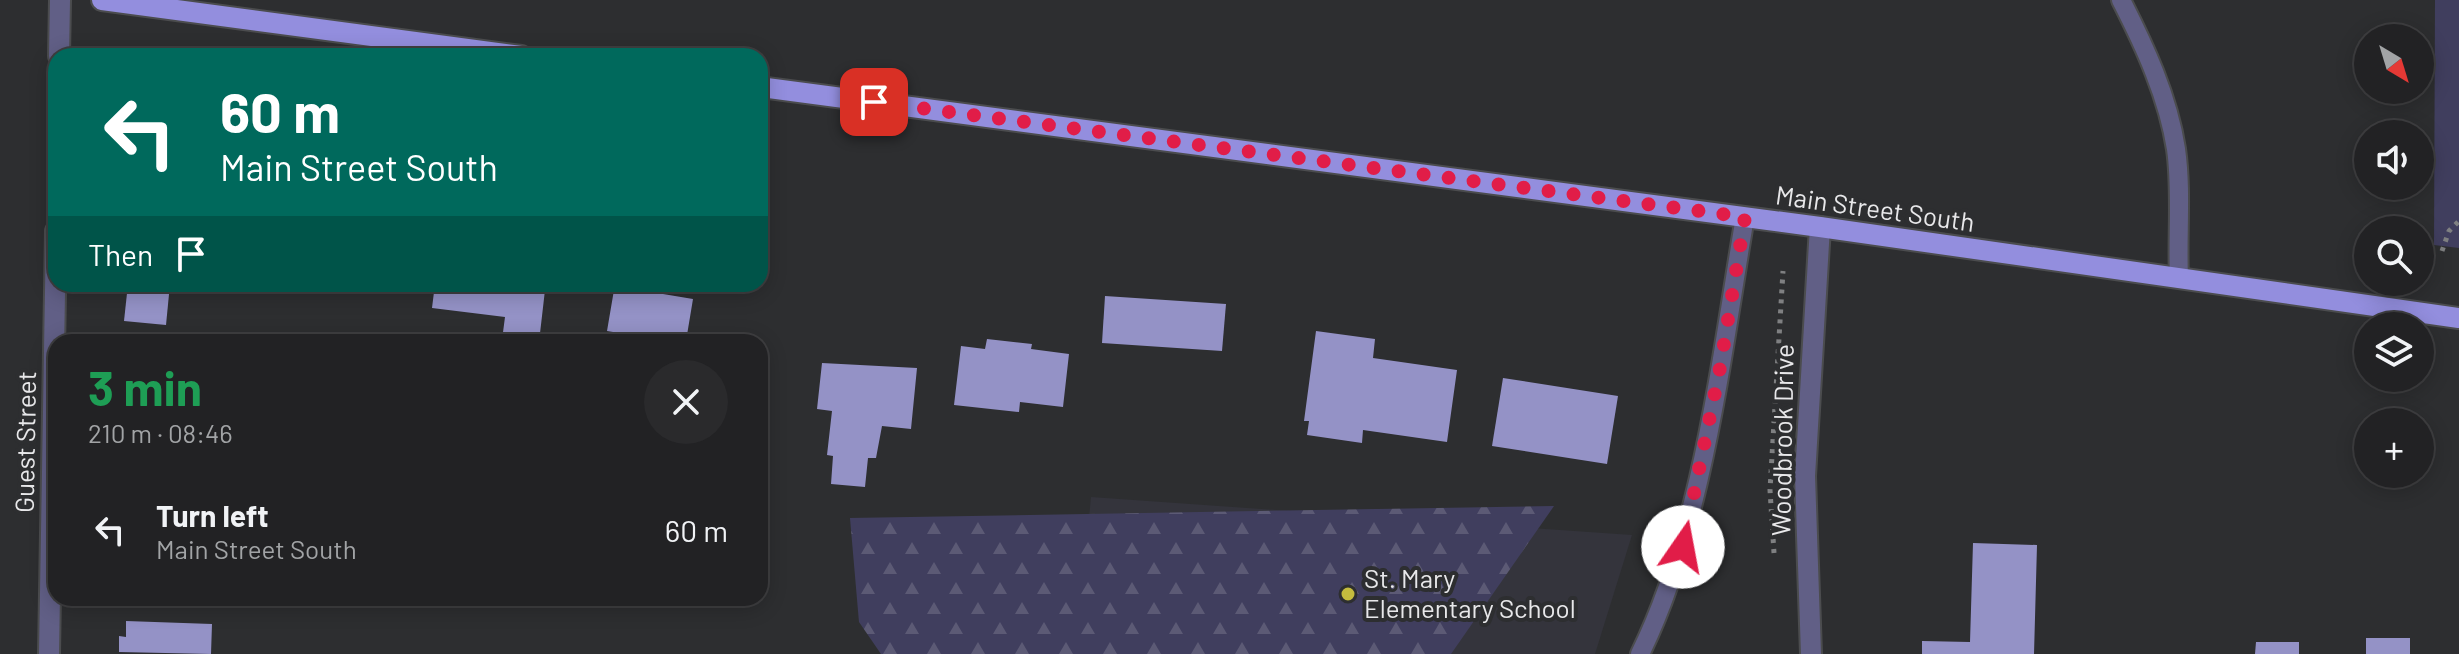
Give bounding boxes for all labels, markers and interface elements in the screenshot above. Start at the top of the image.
north arrow [2354,24,2434,104]
map controls [2354,24,2434,488]
pin [840,68,908,136]
text: 60 m [220,77,340,144]
icon: left [88,80,192,184]
icon: arrive [852,80,896,124]
button: sound [2354,120,2434,200]
text: Main Street South [220,145,498,188]
street label: Main Street South [1774,178,1977,237]
button: search [2354,216,2434,296]
icon: arrive [169,232,213,276]
text: Then [88,236,153,272]
button: layers [2354,312,2434,392]
street label: Woodbrook Drive [1764,344,1799,536]
text: 3 min [88,358,202,416]
button: close [644,360,728,444]
street label: Guest Street [8,371,41,513]
button: + [2354,408,2434,488]
text: 210 m · 08:46 [88,417,233,448]
text: Turn left [156,497,269,533]
position arrow [1641,505,1725,589]
icon: left [88,508,132,552]
text: 60 m [665,512,728,548]
text: Main Street South [156,533,357,564]
place label: St. Mary Elementary School [1364,562,1576,623]
marker: St. Mary Elementary School [1339,585,1357,603]

